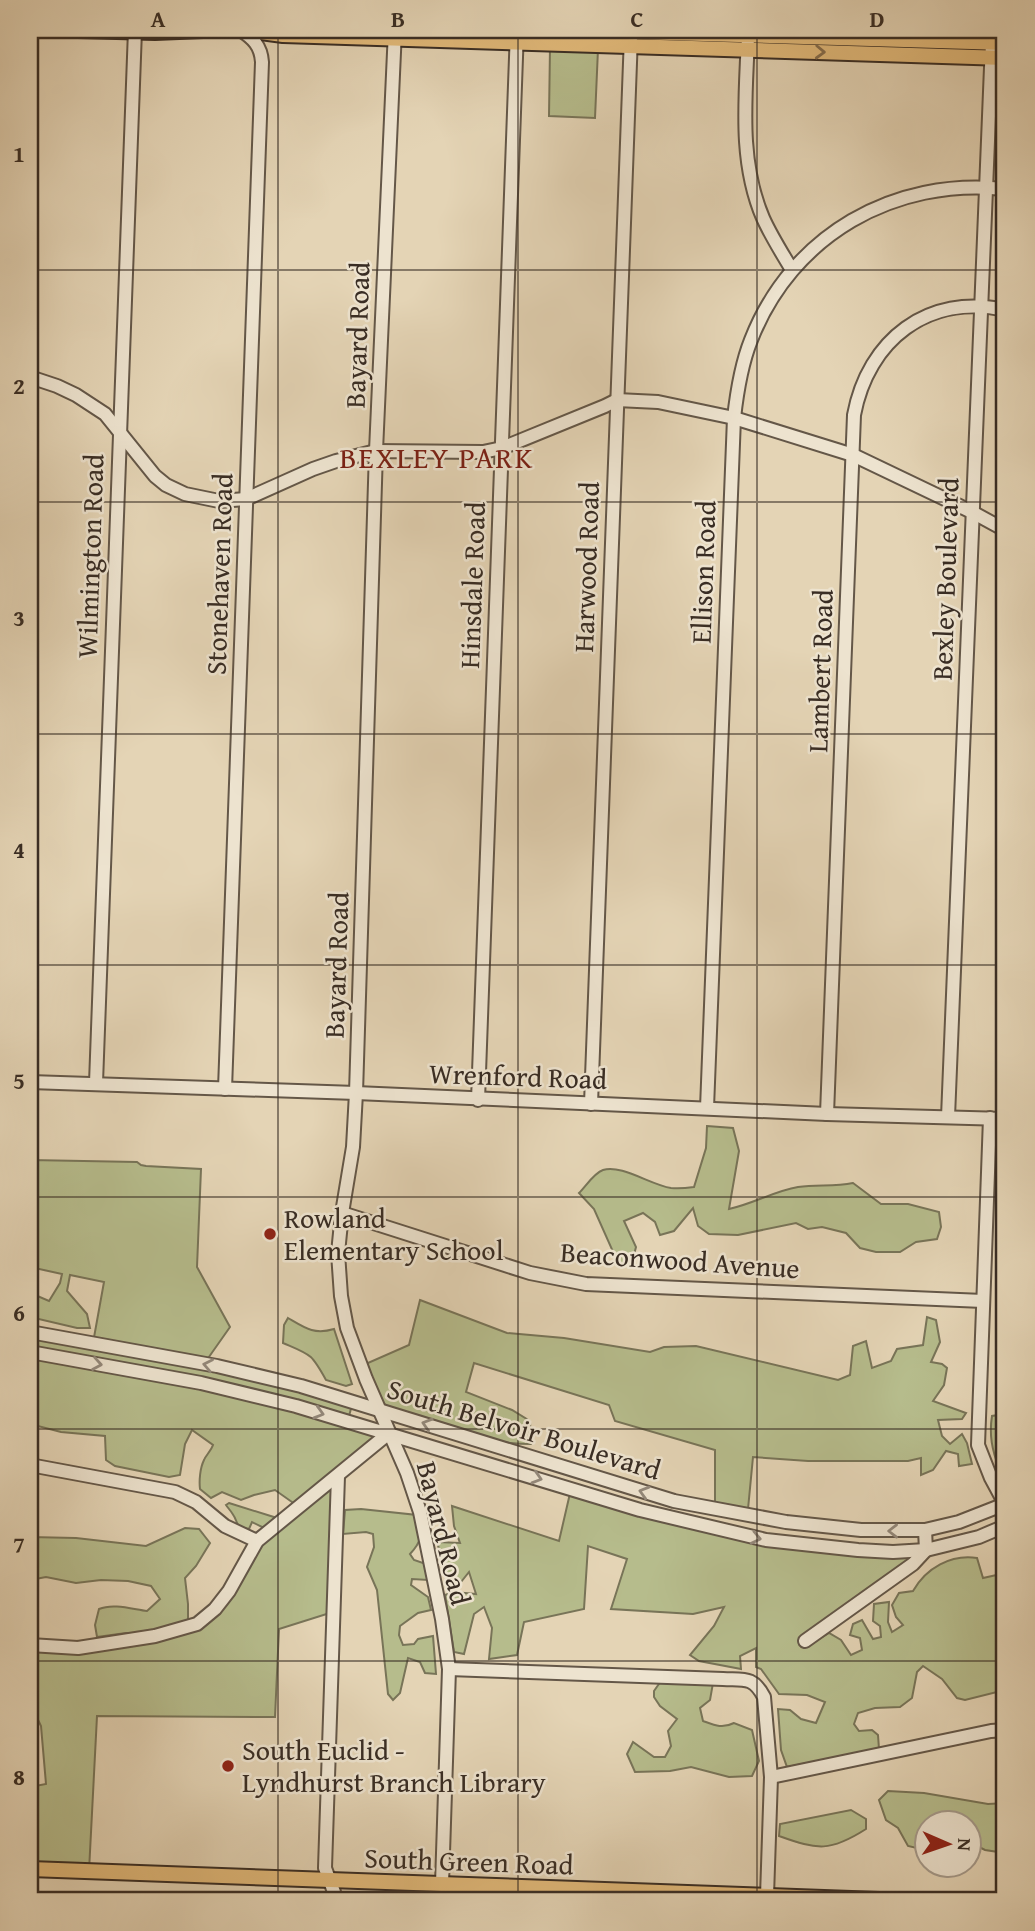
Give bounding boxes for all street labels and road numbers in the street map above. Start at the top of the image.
street label: Bayard Road [333,261,380,409]
street label: Wilmington Road [65,453,114,659]
street label: Stonehaven Road [194,472,243,676]
street label: Bexley Boulevard [920,477,969,681]
street label: Harwood Road [562,481,609,653]
street label: Ellison Road [680,499,725,644]
street label: Hinsdale Road [448,501,495,669]
street label: Lambert Road [796,588,843,753]
street label: Bayard Road [312,891,359,1039]
street label: Wrenford Road [428,1052,608,1099]
street label: Beaconwood Avenue [559,1231,801,1288]
street label: South Belvoir Boulevard [382,1367,666,1490]
street label: Bayard Road [407,1457,482,1609]
street label: South Green Road [364,1836,574,1885]

